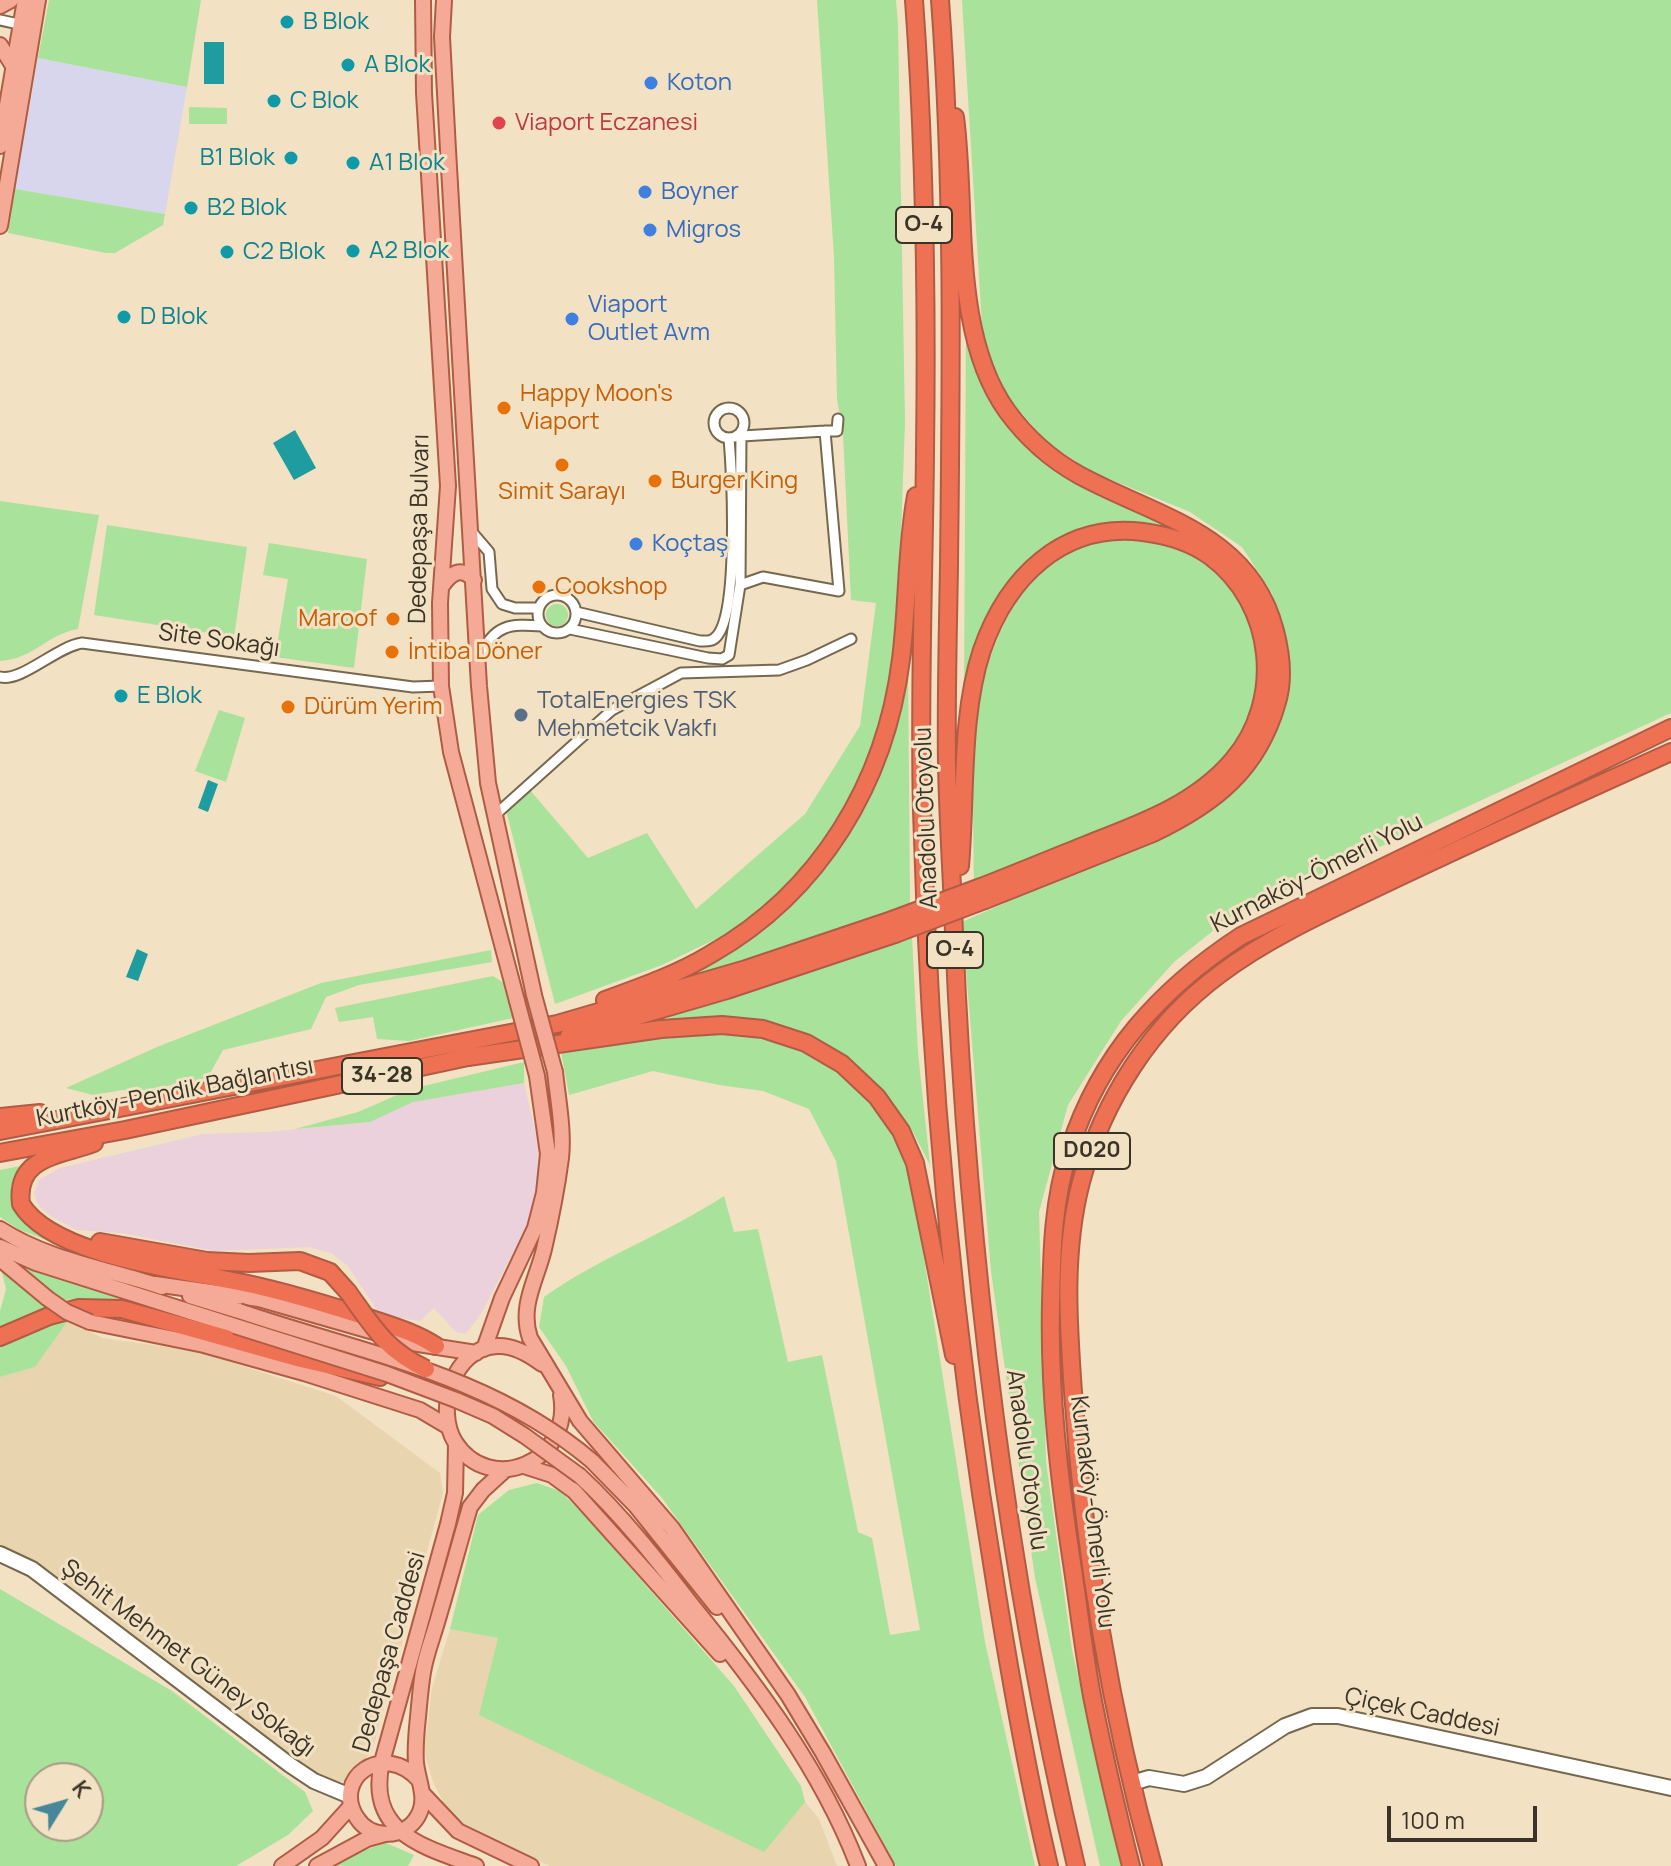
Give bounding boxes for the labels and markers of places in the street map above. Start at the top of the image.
place label: B Blok [303,8,369,36]
marker: B Blok [278,13,296,31]
place label: A Blok [364,51,430,79]
marker: A Blok [339,56,357,74]
place label: Koton [667,69,732,97]
marker: Koton [642,74,660,92]
place label: C Blok [290,87,358,115]
marker: C Blok [265,92,283,110]
place label: Viaport Eczanesi [515,109,698,137]
marker: Viaport Eczanesi [490,114,508,132]
place label: B1 Blok [200,144,275,172]
marker: B1 Blok [282,149,300,167]
place label: A1 Blok [369,149,445,177]
marker: A1 Blok [344,154,362,172]
place label: Boyner [661,178,739,206]
marker: Boyner [636,183,654,201]
place label: B2 Blok [207,194,287,222]
marker: B2 Blok [182,199,200,217]
place label: Migros [666,216,741,244]
marker: Migros [641,221,659,239]
place label: A2 Blok [369,237,449,265]
place label: C2 Blok [243,238,325,266]
marker: A2 Blok [344,242,362,260]
marker: C2 Blok [218,243,236,261]
place label: Viaport Outlet Avm [588,291,710,347]
place label: D Blok [140,303,207,331]
marker: D Blok [115,308,133,326]
marker: Viaport Outlet Avm [563,310,581,328]
place label: Happy Moon's Viaport [520,380,673,436]
marker: Happy Moon's Viaport [495,399,513,417]
marker: Simit Sarayı [553,456,571,474]
place label: Burger King [671,467,798,495]
marker: Burger King [646,472,664,490]
place label: Simit Sarayı [498,478,626,506]
place label: Koçtaş [652,530,728,558]
marker: Koçtaş [627,535,645,553]
place label: Cookshop [555,573,667,601]
marker: Cookshop [530,578,548,596]
place label: Maroof [298,605,377,633]
marker: Maroof [384,610,402,628]
place label: İntiba Döner [408,638,543,666]
marker: İntiba Döner [383,643,401,661]
place label: E Blok [137,682,202,710]
marker: E Blok [112,687,130,705]
place label: TotalEnergies TSK Mehmetcik Vakfı [537,687,737,743]
place label: Dürüm Yerim [304,693,442,721]
marker: Dürüm Yerim [279,698,297,716]
marker: TotalEnergies TSK Mehmetcik Vakfı [512,706,530,724]

